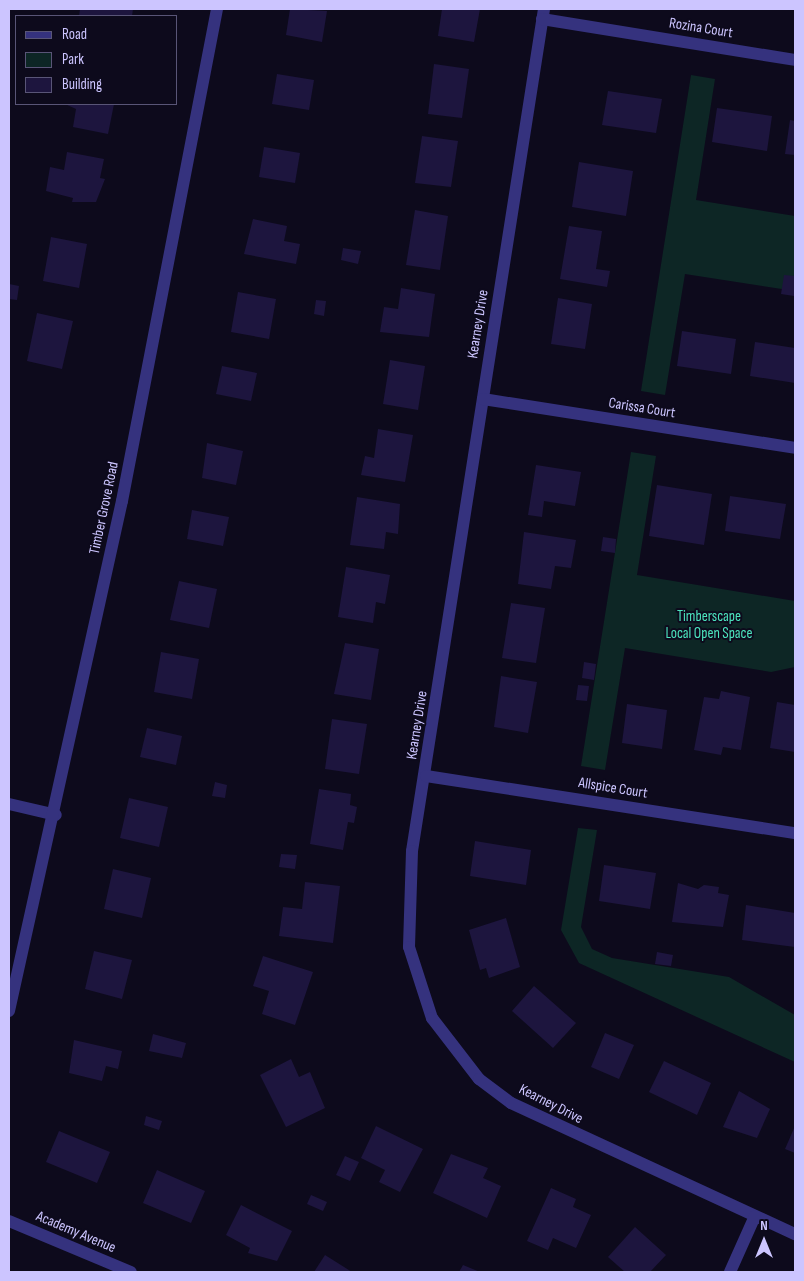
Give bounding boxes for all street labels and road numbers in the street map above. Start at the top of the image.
street label: Rozina Court [668,14,734,42]
street label: Kearney Drive [464,288,492,360]
street label: Carissa Court [607,394,677,422]
street label: Timber Grove Road [85,460,123,556]
street label: Kearney Drive [403,689,431,761]
street label: Allspice Court [577,774,649,802]
street label: Kearney Drive [516,1080,586,1128]
street label: Academy Avenue [33,1207,119,1257]

